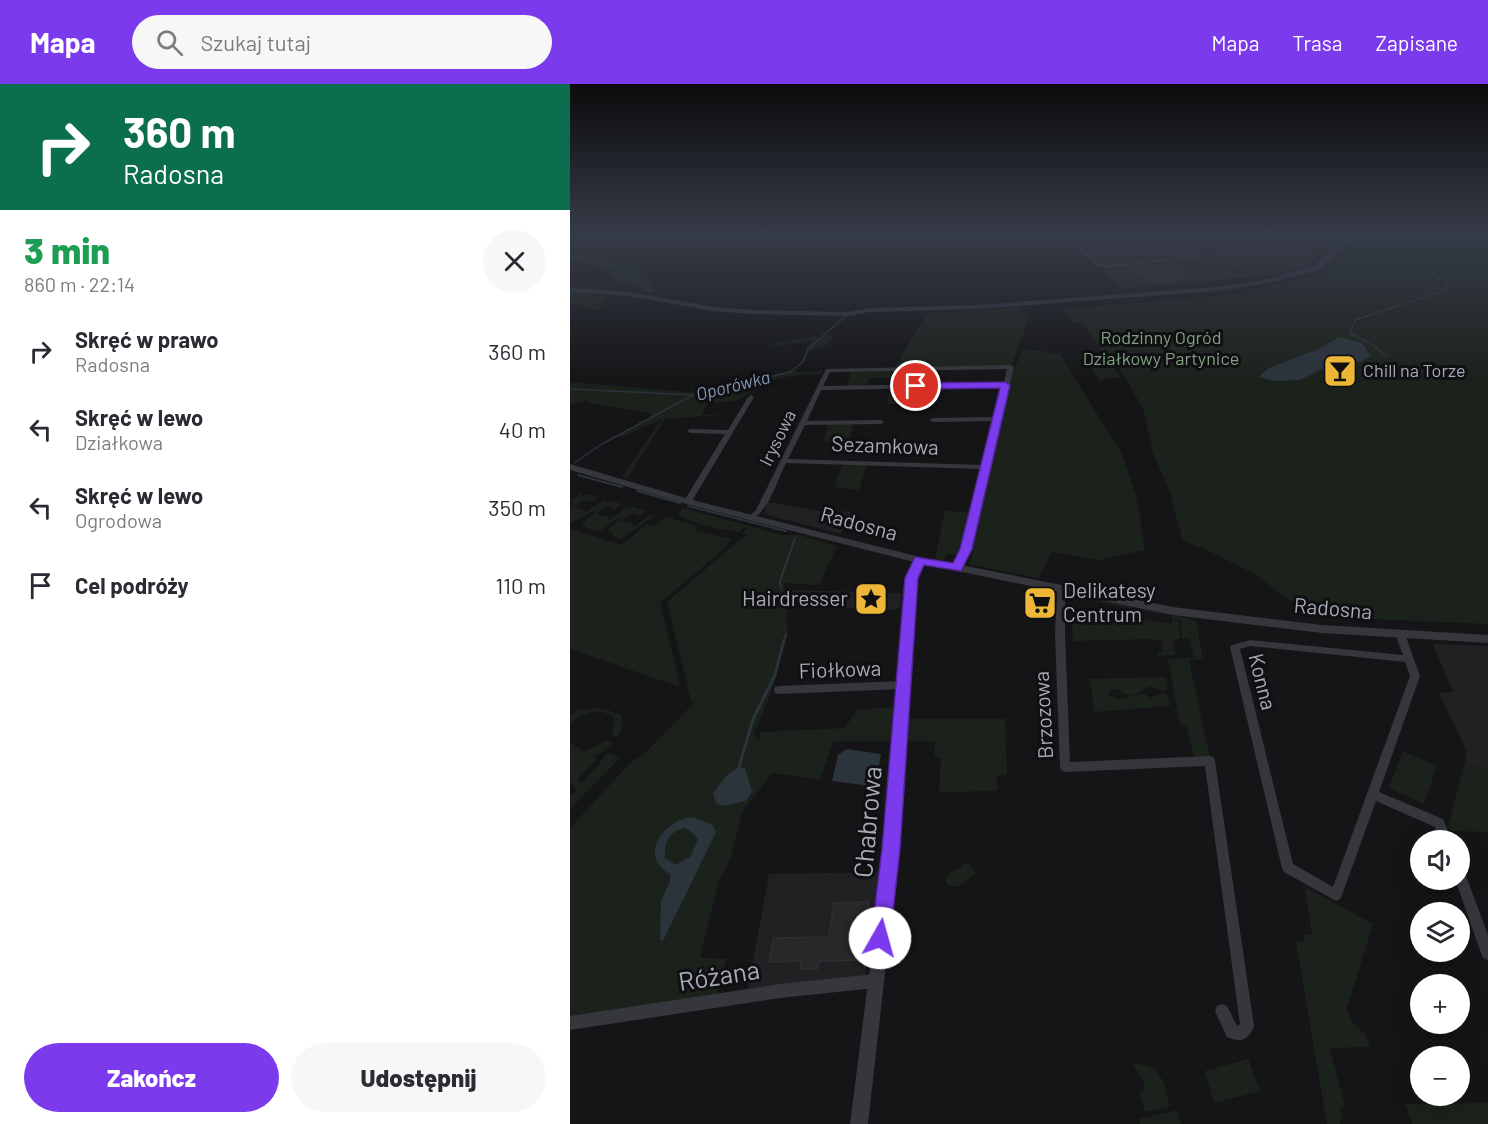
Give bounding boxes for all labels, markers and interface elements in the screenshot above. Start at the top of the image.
search box [132,15,552,69]
text: Mapa [30,25,96,59]
icon: search [153,26,186,59]
text: Szukaj tutaj [201,29,311,55]
text: Mapa [1212,30,1260,55]
text: Trasa [1293,30,1343,55]
text: Zapisane [1376,30,1458,55]
text: 360 m [123,106,236,156]
icon: right [24,108,102,186]
text: Radosna [123,157,224,189]
text: 3 min [24,228,110,271]
button: close [483,230,546,293]
text: 860 m · 22:14 [24,272,135,296]
text: Skręć w prawo [75,326,219,352]
park label: Rodzinny Ogród Działkowy Partynice [1083,326,1239,369]
icon: right [24,335,57,368]
text: 360 m [488,338,546,364]
text: Radosna [75,352,150,376]
bar icon: Chill na Torze [1322,353,1358,389]
place label: Chill na Torze [1363,359,1466,381]
pin [890,360,941,411]
water label: Oporówka [693,365,772,405]
icon: arrive [899,369,932,402]
text: Skręć w lewo [75,404,203,430]
street label: Irysowa [754,406,800,469]
icon: left [24,413,57,446]
text: 40 m [499,416,546,442]
text: Działkowa [75,430,163,454]
street label: Sezamkowa [831,430,939,459]
text: Skręć w lewo [75,482,203,508]
icon: left [24,491,57,524]
text: 350 m [488,494,546,520]
street label: Radosna [818,500,901,545]
text: Ogrodowa [75,508,162,532]
icon: arrive [24,569,57,602]
text: Cel podróży [75,572,189,598]
text: 110 m [496,572,546,598]
place label: Delikatesy Centrum [1063,577,1156,626]
place icon: Hairdresser [853,581,889,617]
place label: Hairdresser [742,585,848,610]
supermarket icon: Delikatesy Centrum [1022,585,1058,621]
street label: Radosna [1293,592,1373,623]
street label: Konna [1244,651,1283,712]
street label: Fiołkowa [798,655,882,682]
street label: Brzozowa [1028,671,1057,760]
street label: Chabrowa [846,765,887,879]
map controls [1410,830,1470,1106]
button: sound [1410,830,1470,890]
button: layers [1410,902,1470,962]
position arrow [848,906,912,970]
street label: Różana [676,953,762,996]
button: + [1410,974,1470,1034]
button: Zakończ [24,1043,279,1112]
button: Udostępnij [291,1043,546,1112]
button: − [1410,1046,1470,1106]

